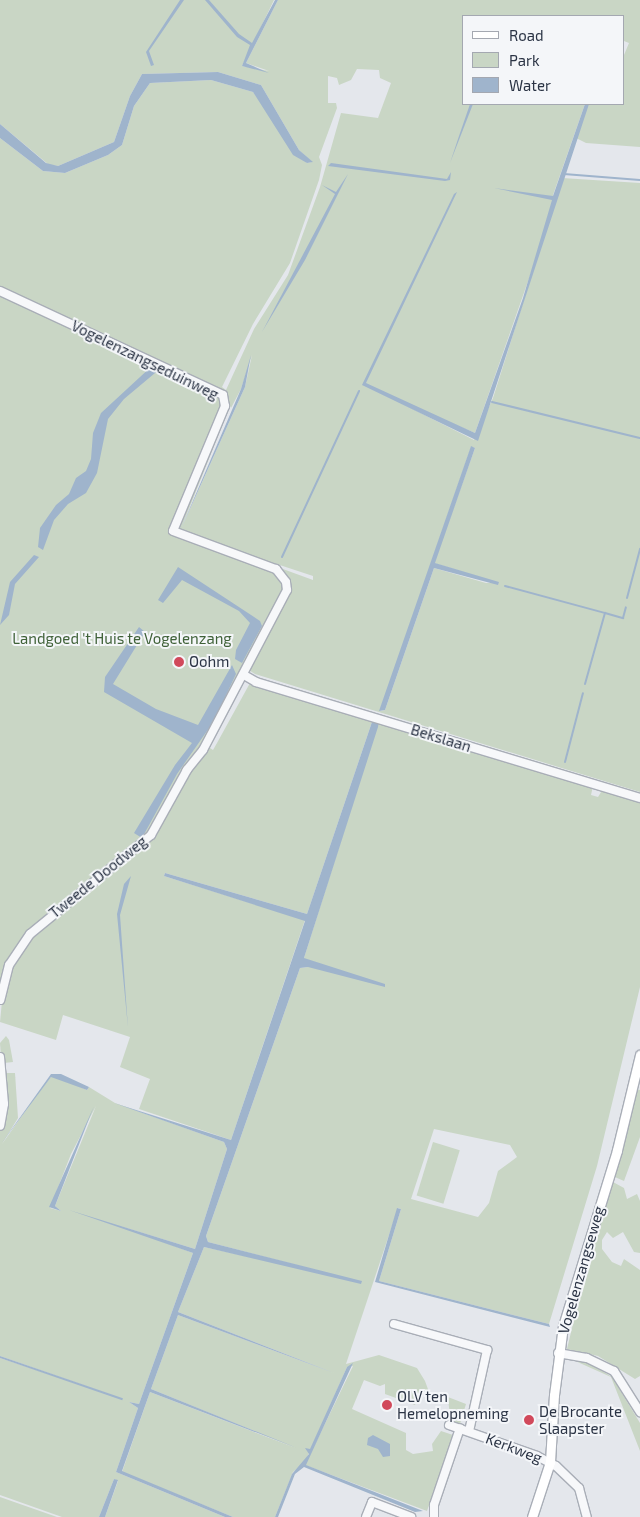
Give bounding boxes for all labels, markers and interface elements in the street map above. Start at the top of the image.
legend [462,15,625,105]
text: Road [509,26,544,44]
text: Park [509,51,540,69]
text: Water [509,76,551,94]
street label: Vogelenzangseduinweg [68,316,222,404]
park label: Landgoed 't Huis te Vogelenzang [12,630,232,648]
place label: Oohm [189,653,229,671]
marker: Oohm [173,656,185,668]
street label: Bekslaan [409,720,473,756]
street label: Tweede Doodweg [46,832,150,922]
street label: Vogelenzangseweg [554,1204,608,1336]
place label: OLV ten Hemelopneming [397,1387,509,1422]
marker: OLV ten Hemelopneming [381,1399,393,1411]
place label: De Brocante Slaapster [539,1402,622,1437]
marker: De Brocante Slaapster [523,1414,535,1426]
street label: Kerkweg [483,1429,545,1467]

